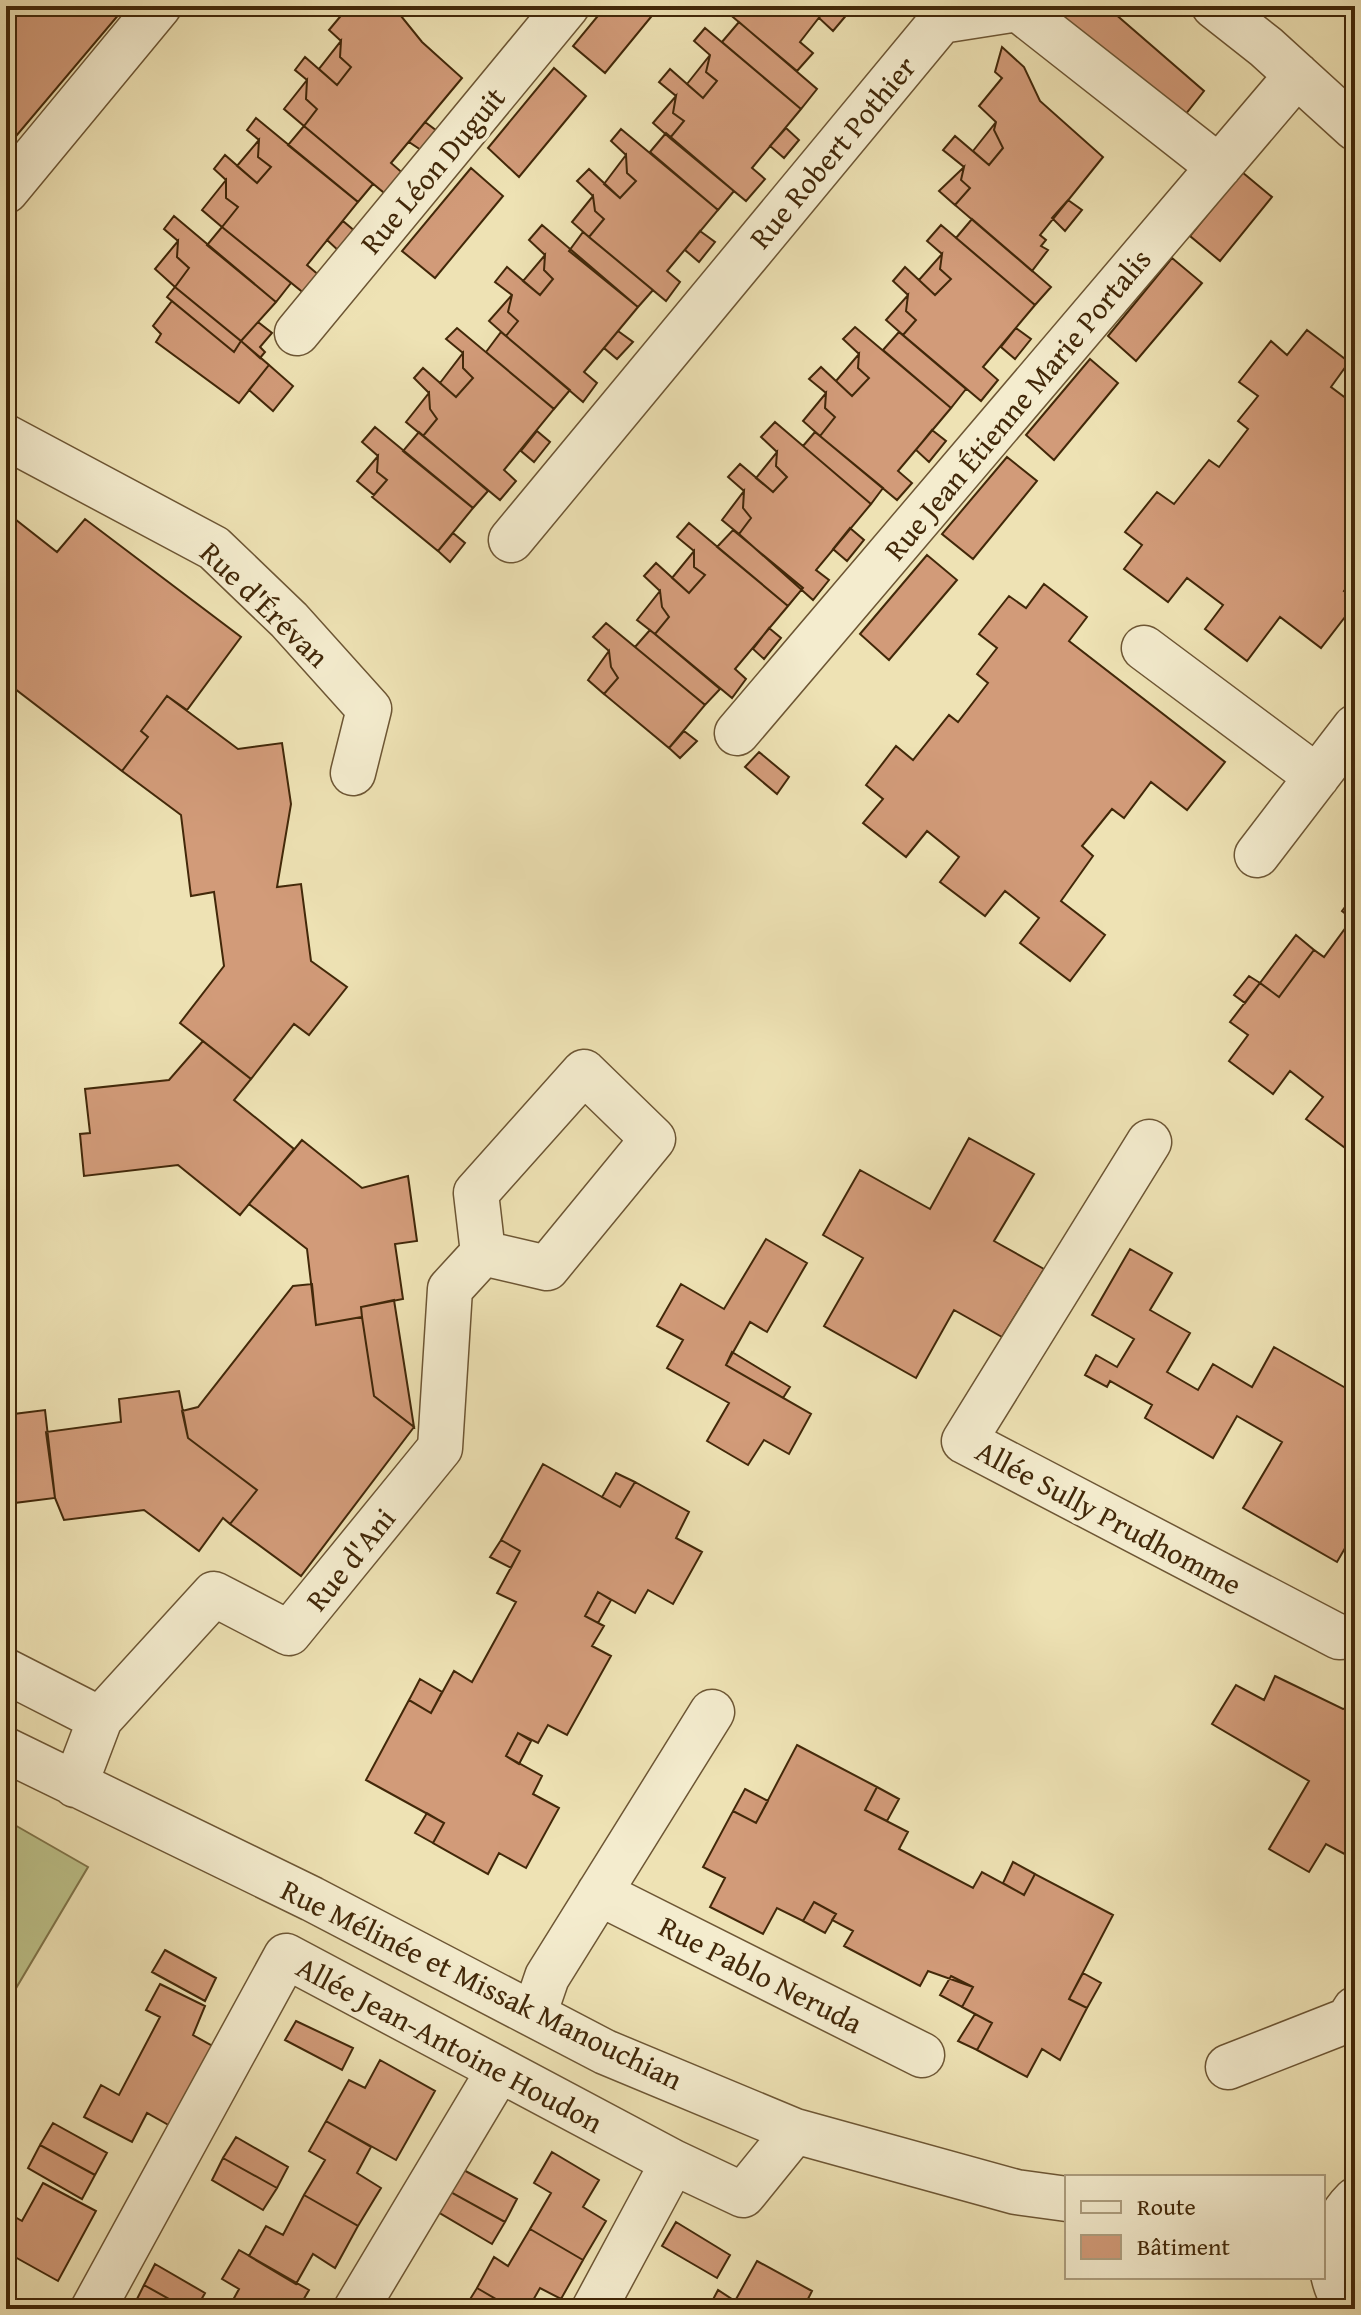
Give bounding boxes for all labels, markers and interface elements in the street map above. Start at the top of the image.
street label: Rue Robert Pothier [738,46,926,258]
street label: Rue Léon Duguit [349,77,515,263]
street label: Rue Jean Étienne Marie Portalis [873,238,1161,570]
street label: Rue d'Érévan [190,531,340,677]
street label: Allée Sully Prudhomme [968,1428,1250,1606]
street label: Rue d'Ani [295,1498,405,1620]
street label: Rue Mélinée et Missak Manouchian [274,1867,690,2101]
street label: Rue Pablo Neruda [652,1904,870,2044]
street label: Allée Jean-Antoine Houdon [289,1944,611,2144]
legend [1065,2175,1325,2279]
text: Route [1137,2189,1196,2224]
text: Bâtiment [1137,2229,1231,2264]

